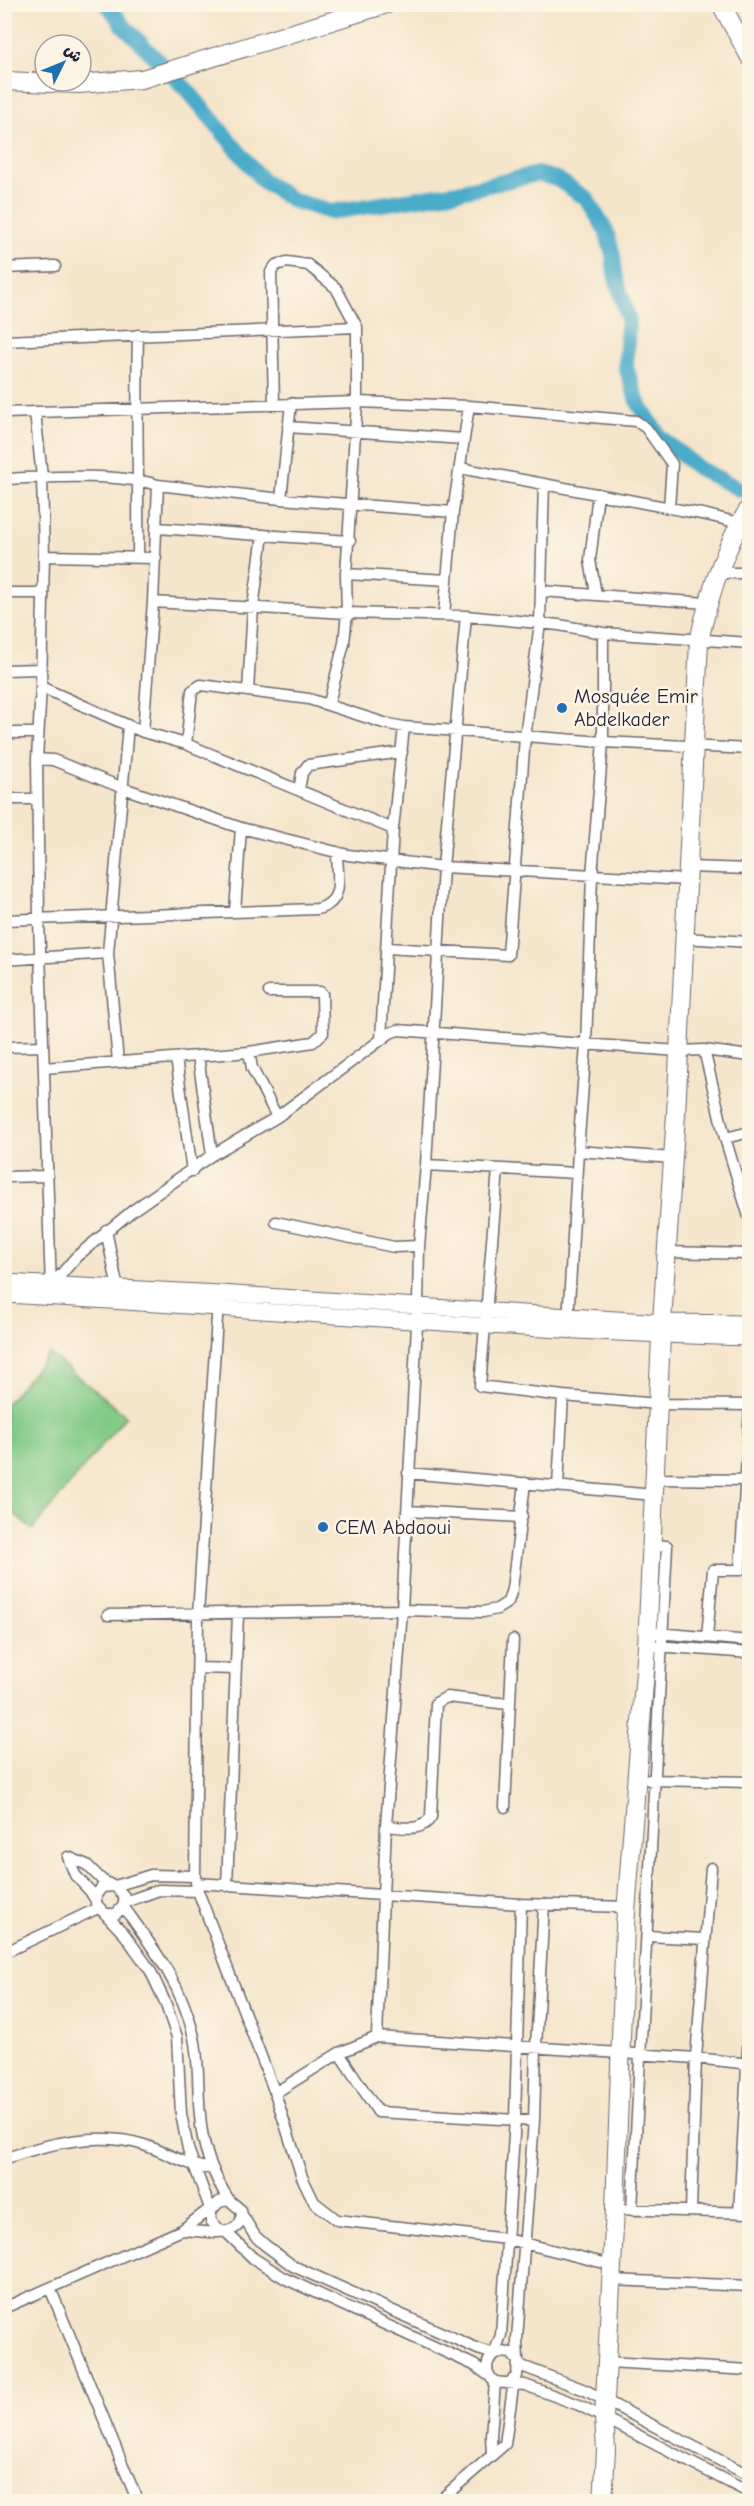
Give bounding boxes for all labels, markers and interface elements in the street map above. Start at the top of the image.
north arrow [33,33,93,93]
text: ش [61,41,86,66]
place label: Mosquée Emir Abdelkader [574,685,698,731]
marker: Mosquée Emir Abdelkader [555,701,569,715]
place label: CEM Abdaoui [335,1516,451,1539]
marker: CEM Abdaoui [316,1520,330,1534]

